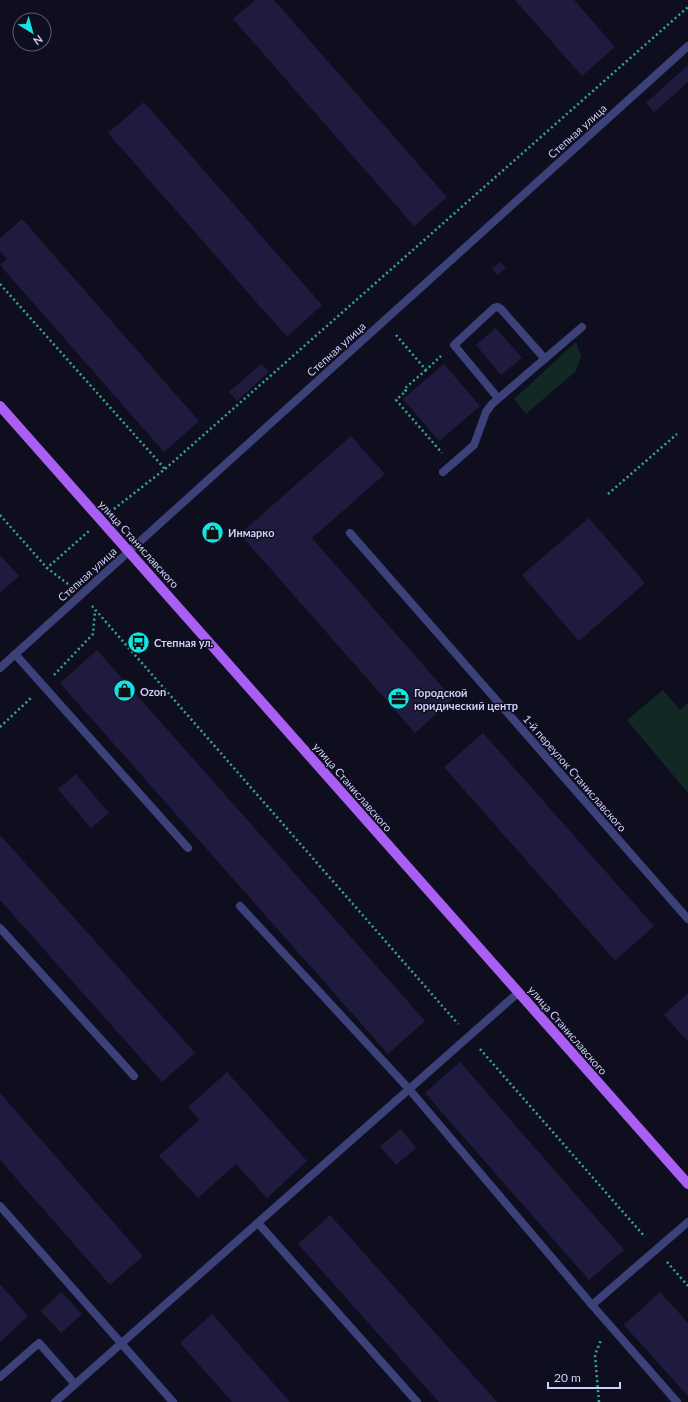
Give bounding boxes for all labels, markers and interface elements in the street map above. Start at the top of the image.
north arrow [12,12,52,52]
text: N [31,33,46,48]
street label: Степная улица [545,101,609,161]
street label: Степная улица [304,319,368,379]
street label: улица Станиславского [96,497,182,591]
shop icon: Инмарко [200,519,226,545]
place label: Инмарко [228,526,274,539]
street label: Степная улица [55,544,119,604]
bus stop icon: Степная ул. [125,629,151,655]
place label: Степная ул. [154,636,214,649]
shop icon: Ozon [111,678,137,704]
place label: Ozon [140,685,166,698]
office icon: Городской юридический центр [385,685,411,711]
place label: Городской юридический центр [414,686,518,712]
street label: 1-й переулок Станиславского [521,712,629,834]
street label: улица Станиславского [311,740,395,834]
street label: улица Станиславского [526,983,610,1077]
scale bar [548,1364,620,1390]
text: 20 m [554,1370,581,1385]

